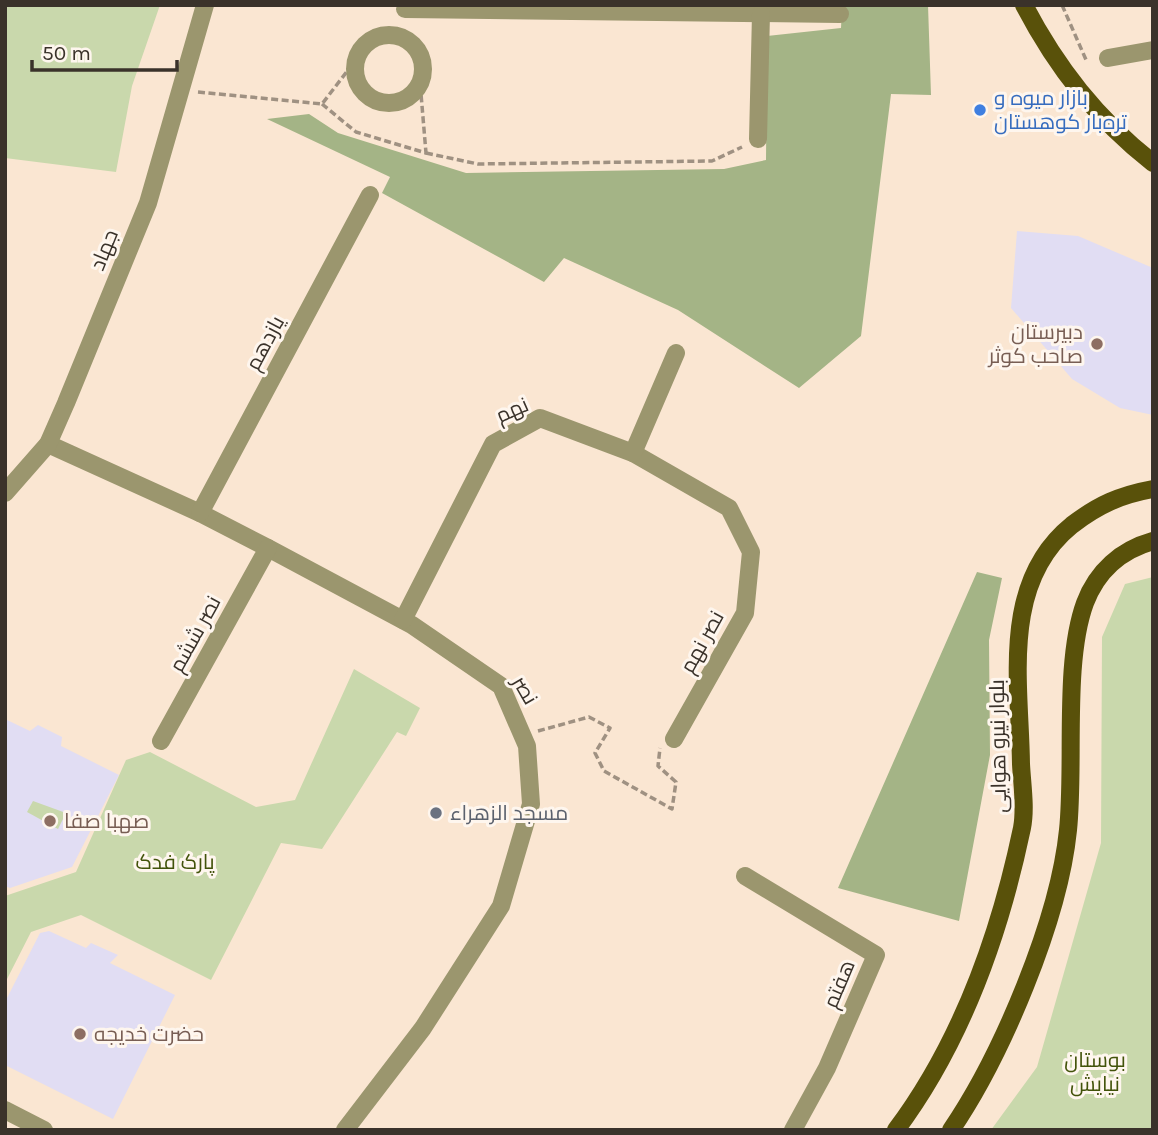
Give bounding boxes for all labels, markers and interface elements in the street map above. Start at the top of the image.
scale bar [32,28,177,72]
text: 50 m [42,41,91,65]
place label: بازار میوه و تره‌بار کوهستان [994,86,1127,135]
marker: بازار میوه و تره‌بار کوهستان [972,102,988,118]
street label: جهاد [85,226,124,274]
street label: یازدهم [241,311,291,375]
place label: دبيرستان صاحب كوثر [988,320,1083,368]
marker: دبيرستان صاحب كوثر [1089,336,1105,352]
street label: نهم [492,392,533,430]
street label: نصر ششم [164,592,227,677]
street label: نصر نهم [675,607,731,678]
street label: نصر [507,671,543,709]
street label: بلوار نیرو هوایی [985,679,1012,813]
place label: مسجد الزهراء [450,801,568,825]
marker: مسجد الزهراء [428,805,444,821]
place label: صهبا صفا [64,809,149,834]
marker: صهبا صفا [42,813,58,829]
park label: پارک فدک [135,850,215,876]
street label: هفتم [818,956,862,1013]
place label: حضرت خدیجه [94,1022,204,1046]
marker: حضرت خدیجه [72,1026,88,1042]
park label: بوستان نیایش [1064,1048,1126,1097]

